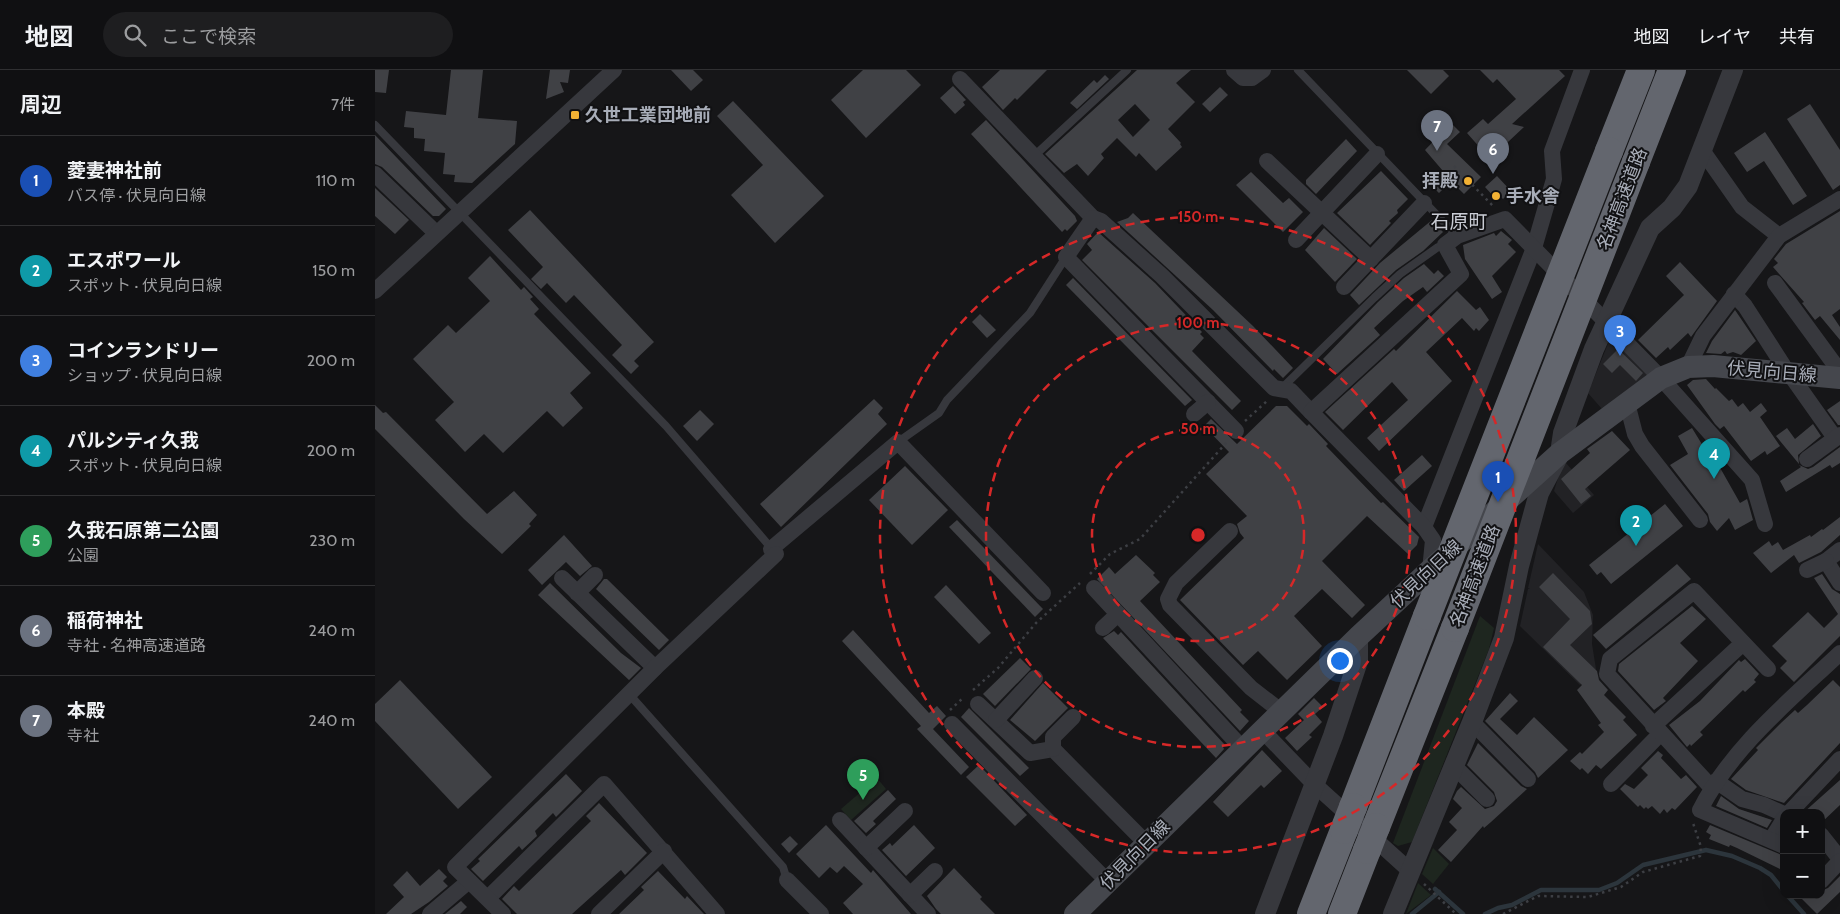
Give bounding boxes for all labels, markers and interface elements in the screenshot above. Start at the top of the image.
search box [103,12,453,57]
icon: search [121,21,149,49]
text: 地図 [25,22,73,51]
text: ここで検索 [161,25,256,48]
text: 地図 [1634,26,1670,48]
text: レイヤ [1698,26,1751,48]
text: 共有 [1779,26,1815,48]
text: 周辺 [20,92,62,117]
text: 7件 [331,95,355,114]
place label: 久世工業団地前 [585,104,711,126]
marker: 久世工業団地前 [569,109,581,121]
pin: 7 [1421,110,1453,151]
pin: 6 [1477,133,1509,174]
street label: 名神高速道路 [1592,145,1652,253]
text: 菱妻神社前 [67,159,162,182]
place label: 拝殿 [1422,170,1458,192]
text: 1 [33,171,39,190]
text: 110 m [316,171,355,190]
marker: 拝殿 [1462,175,1474,187]
place label: 手水舎 [1506,185,1560,207]
text: バス停 · 伏見向日線 [67,186,206,205]
marker: 手水舎 [1490,190,1502,202]
text: 150 m [1178,208,1218,226]
district label: 石原町 [1430,210,1488,233]
text: エスポワール [67,249,181,272]
text: 2 [32,261,40,280]
text: 150 m [312,261,355,280]
text: スポット · 伏見向日線 [67,276,222,295]
text: 100 m [1176,314,1220,332]
pin: 3 [1604,315,1636,356]
text: コインランドリー [67,339,219,362]
text: 3 [32,351,40,370]
text: 200 m [307,351,355,370]
street label: 伏見向日線 [1726,357,1818,387]
text: ショップ · 伏見向日線 [67,366,222,385]
text: 50 m [1180,420,1216,438]
text: パルシティ久我 [67,429,199,452]
pin: 4 [1698,438,1730,479]
text: 4 [31,441,41,460]
text: 200 m [307,441,355,460]
text: スポット · 伏見向日線 [67,456,222,475]
pin: 1 [1482,461,1514,502]
pin: 2 [1620,505,1652,546]
text: 久我石原第二公園 [67,519,219,542]
street label: 名神高速道路 [1445,522,1505,630]
centre of rings [1189,526,1207,544]
text: 5 [32,531,40,550]
text: 230 m [309,531,355,550]
street label: 伏見向日線 [1386,535,1466,613]
text: 公園 [67,546,99,565]
text: 稲荷神社 [67,609,143,632]
text: 6 [32,621,41,640]
text: 240 m [309,621,355,640]
text: 寺社 · 名神高速道路 [67,636,206,655]
your location [1327,648,1353,674]
text: 本殿 [67,699,105,722]
text: 7 [32,711,40,730]
text: 240 m [309,711,355,730]
text: 寺社 [67,726,99,745]
pin: 5 [847,759,879,800]
map controls [1780,809,1825,899]
button: + [1780,809,1825,854]
street label: 伏見向日線 [1095,815,1175,895]
button: − [1780,854,1825,899]

